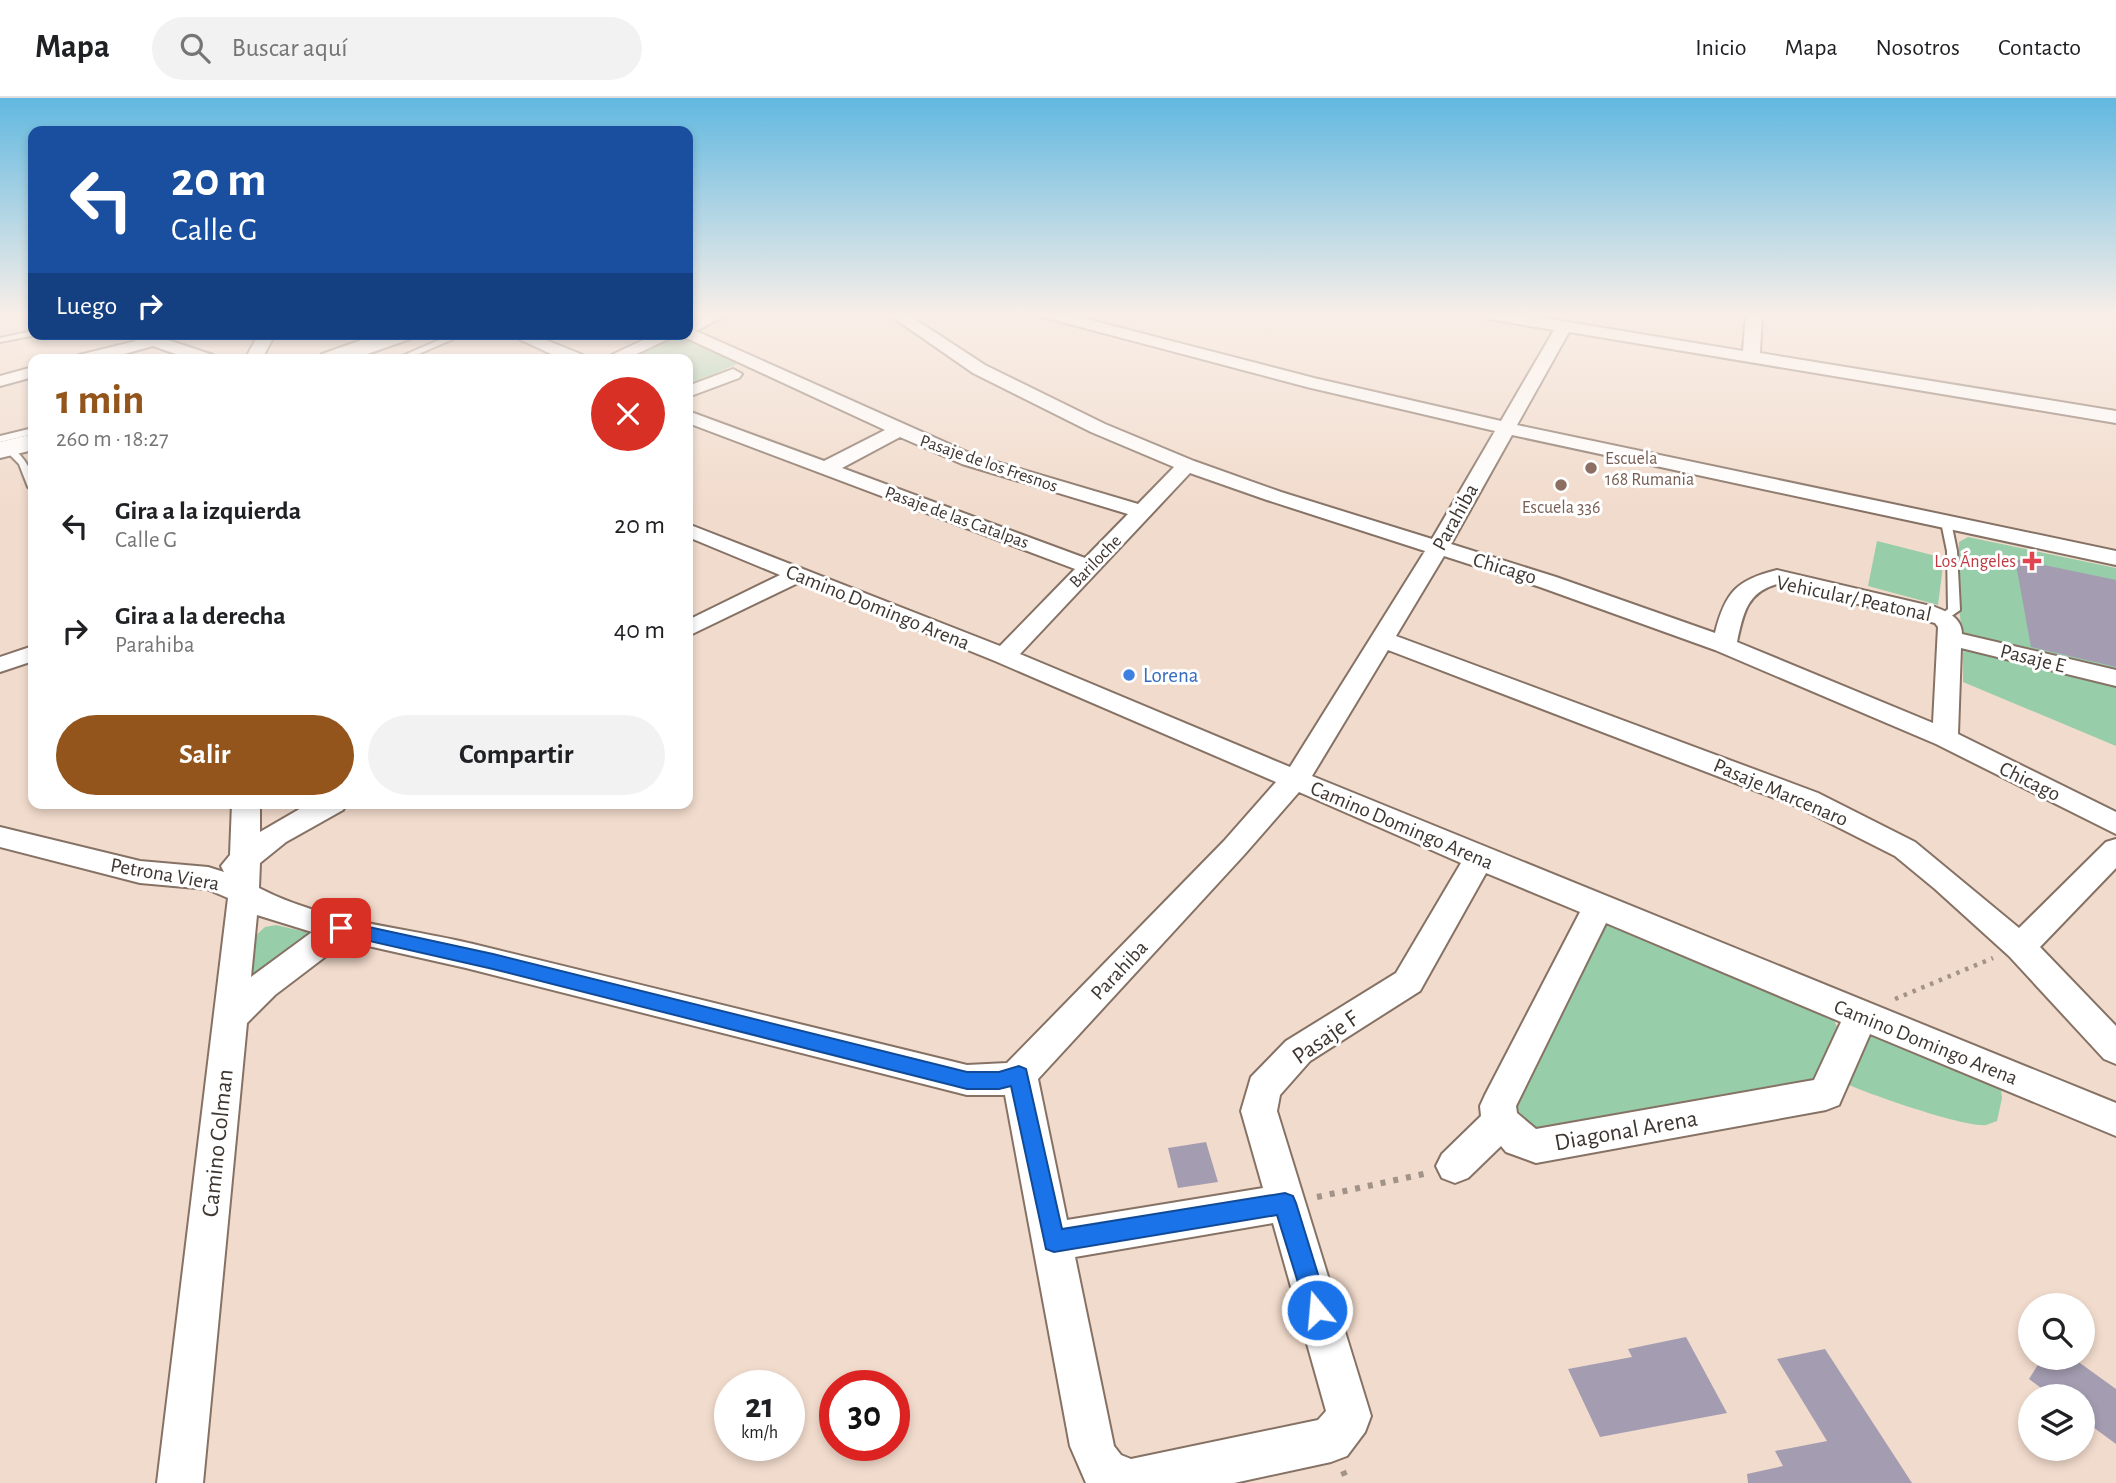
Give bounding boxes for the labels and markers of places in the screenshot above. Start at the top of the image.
place label: Escuela 168 Rumania [1605,450,1694,489]
marker: Escuela 168 Rumania [1583,460,1599,476]
marker: Escuela 336 [1553,477,1569,493]
place label: Escuela 336 [1522,499,1600,517]
place label: Los Ángeles [1934,550,2016,571]
marker: Los Ángeles [2022,551,2042,571]
place label: Lorena [1143,665,1199,686]
marker: Lorena [1121,667,1137,683]
pin [311,898,371,958]

